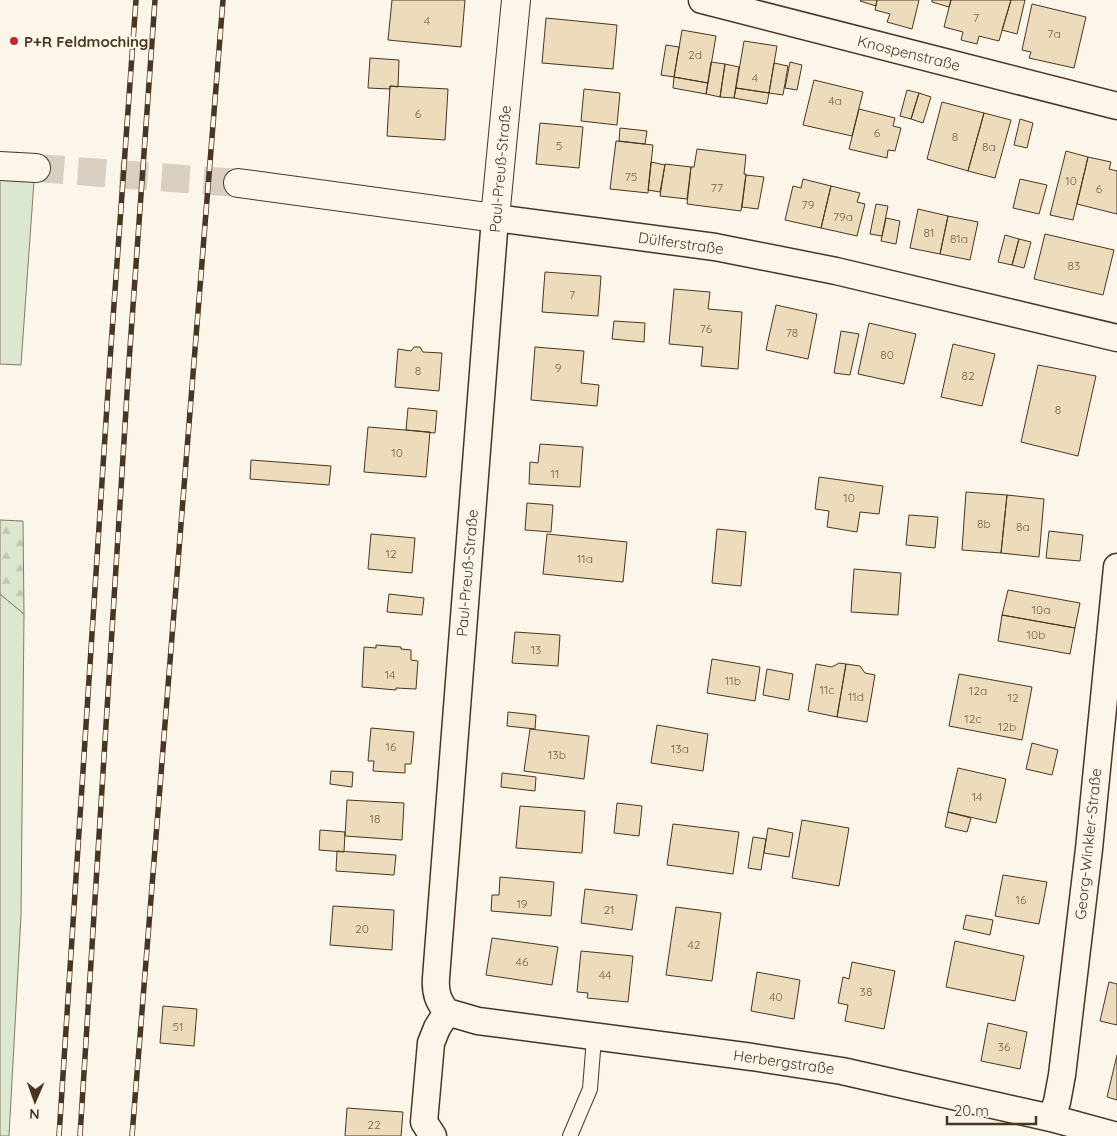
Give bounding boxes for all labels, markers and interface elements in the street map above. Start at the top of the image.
house number: 7 [973,10,979,25]
house number: 4 [424,13,430,28]
house number: 7a [1047,26,1061,41]
street label: Knospenstraße [856,31,962,75]
place label: P+R Feldmoching [24,32,148,51]
marker: P+R Feldmoching [8,35,20,47]
house number: 2d [688,47,702,62]
house number: 4 [752,70,758,85]
house number: 4a [828,93,842,108]
street label: Paul-Preuß-Straße [485,105,515,233]
house number: 6 [415,106,422,121]
house number: 6 [874,125,881,140]
house number: 8 [952,129,958,144]
house number: 5 [556,138,562,153]
house number: 8a [982,139,996,154]
house number: 75 [625,169,637,184]
house number: 10 [1065,173,1077,188]
house number: 77 [711,180,723,195]
house number: 6 [1096,181,1103,196]
house number: 79 [802,197,815,212]
house number: 79a [833,209,853,224]
house number: 81 [924,225,934,240]
street label: Dülferstraße [637,228,725,258]
house number: 81a [950,231,968,246]
house number: 83 [1068,258,1080,273]
house number: 7 [569,287,575,302]
house number: 76 [700,321,713,336]
house number: 78 [786,325,798,340]
house number: 80 [880,347,894,362]
house number: 9 [555,360,562,375]
house number: 8 [415,363,421,378]
house number: 82 [961,368,975,383]
house number: 8 [1055,402,1061,417]
house number: 10 [391,445,403,460]
house number: 11 [551,466,559,481]
house number: 10 [843,490,855,505]
street label: Paul-Preuß-Straße [452,509,482,637]
house number: 8b [977,516,991,531]
house number: 8a [1016,519,1030,534]
house number: 12 [385,546,397,561]
house number: 11a [577,551,593,566]
house number: 10a [1032,602,1050,617]
house number: 10b [1027,627,1045,642]
house number: 13 [531,642,541,657]
house number: 14 [385,667,395,682]
house number: 11b [725,673,741,688]
house number: 11c [819,682,835,697]
house number: 12a [969,683,987,698]
house number: 11d [848,689,864,704]
house number: 12 [1007,690,1019,705]
house number: 12c [964,711,982,726]
house number: 12b [998,719,1016,734]
house number: 16 [386,739,397,754]
house number: 13a [671,741,689,756]
house number: 13b [548,747,566,762]
street label: Georg-Winkler-Straße [1071,767,1105,921]
house number: 14 [972,789,982,804]
house number: 18 [370,811,380,826]
house number: 16 [1016,892,1027,907]
house number: 19 [516,896,528,911]
house number: 21 [603,902,615,917]
house number: 20 [355,921,369,936]
house number: 42 [688,937,701,952]
house number: 46 [516,954,529,969]
house number: 44 [599,967,611,982]
house number: 38 [860,984,872,999]
house number: 40 [769,989,783,1004]
house number: 51 [173,1019,183,1034]
house number: 36 [998,1039,1011,1054]
street label: Herbergstraße [732,1046,836,1078]
north arrow [10,1076,60,1126]
scale bar [947,1094,1036,1126]
text: 20 m [954,1101,989,1120]
text: N [29,1105,40,1123]
house number: 22 [367,1117,381,1132]

